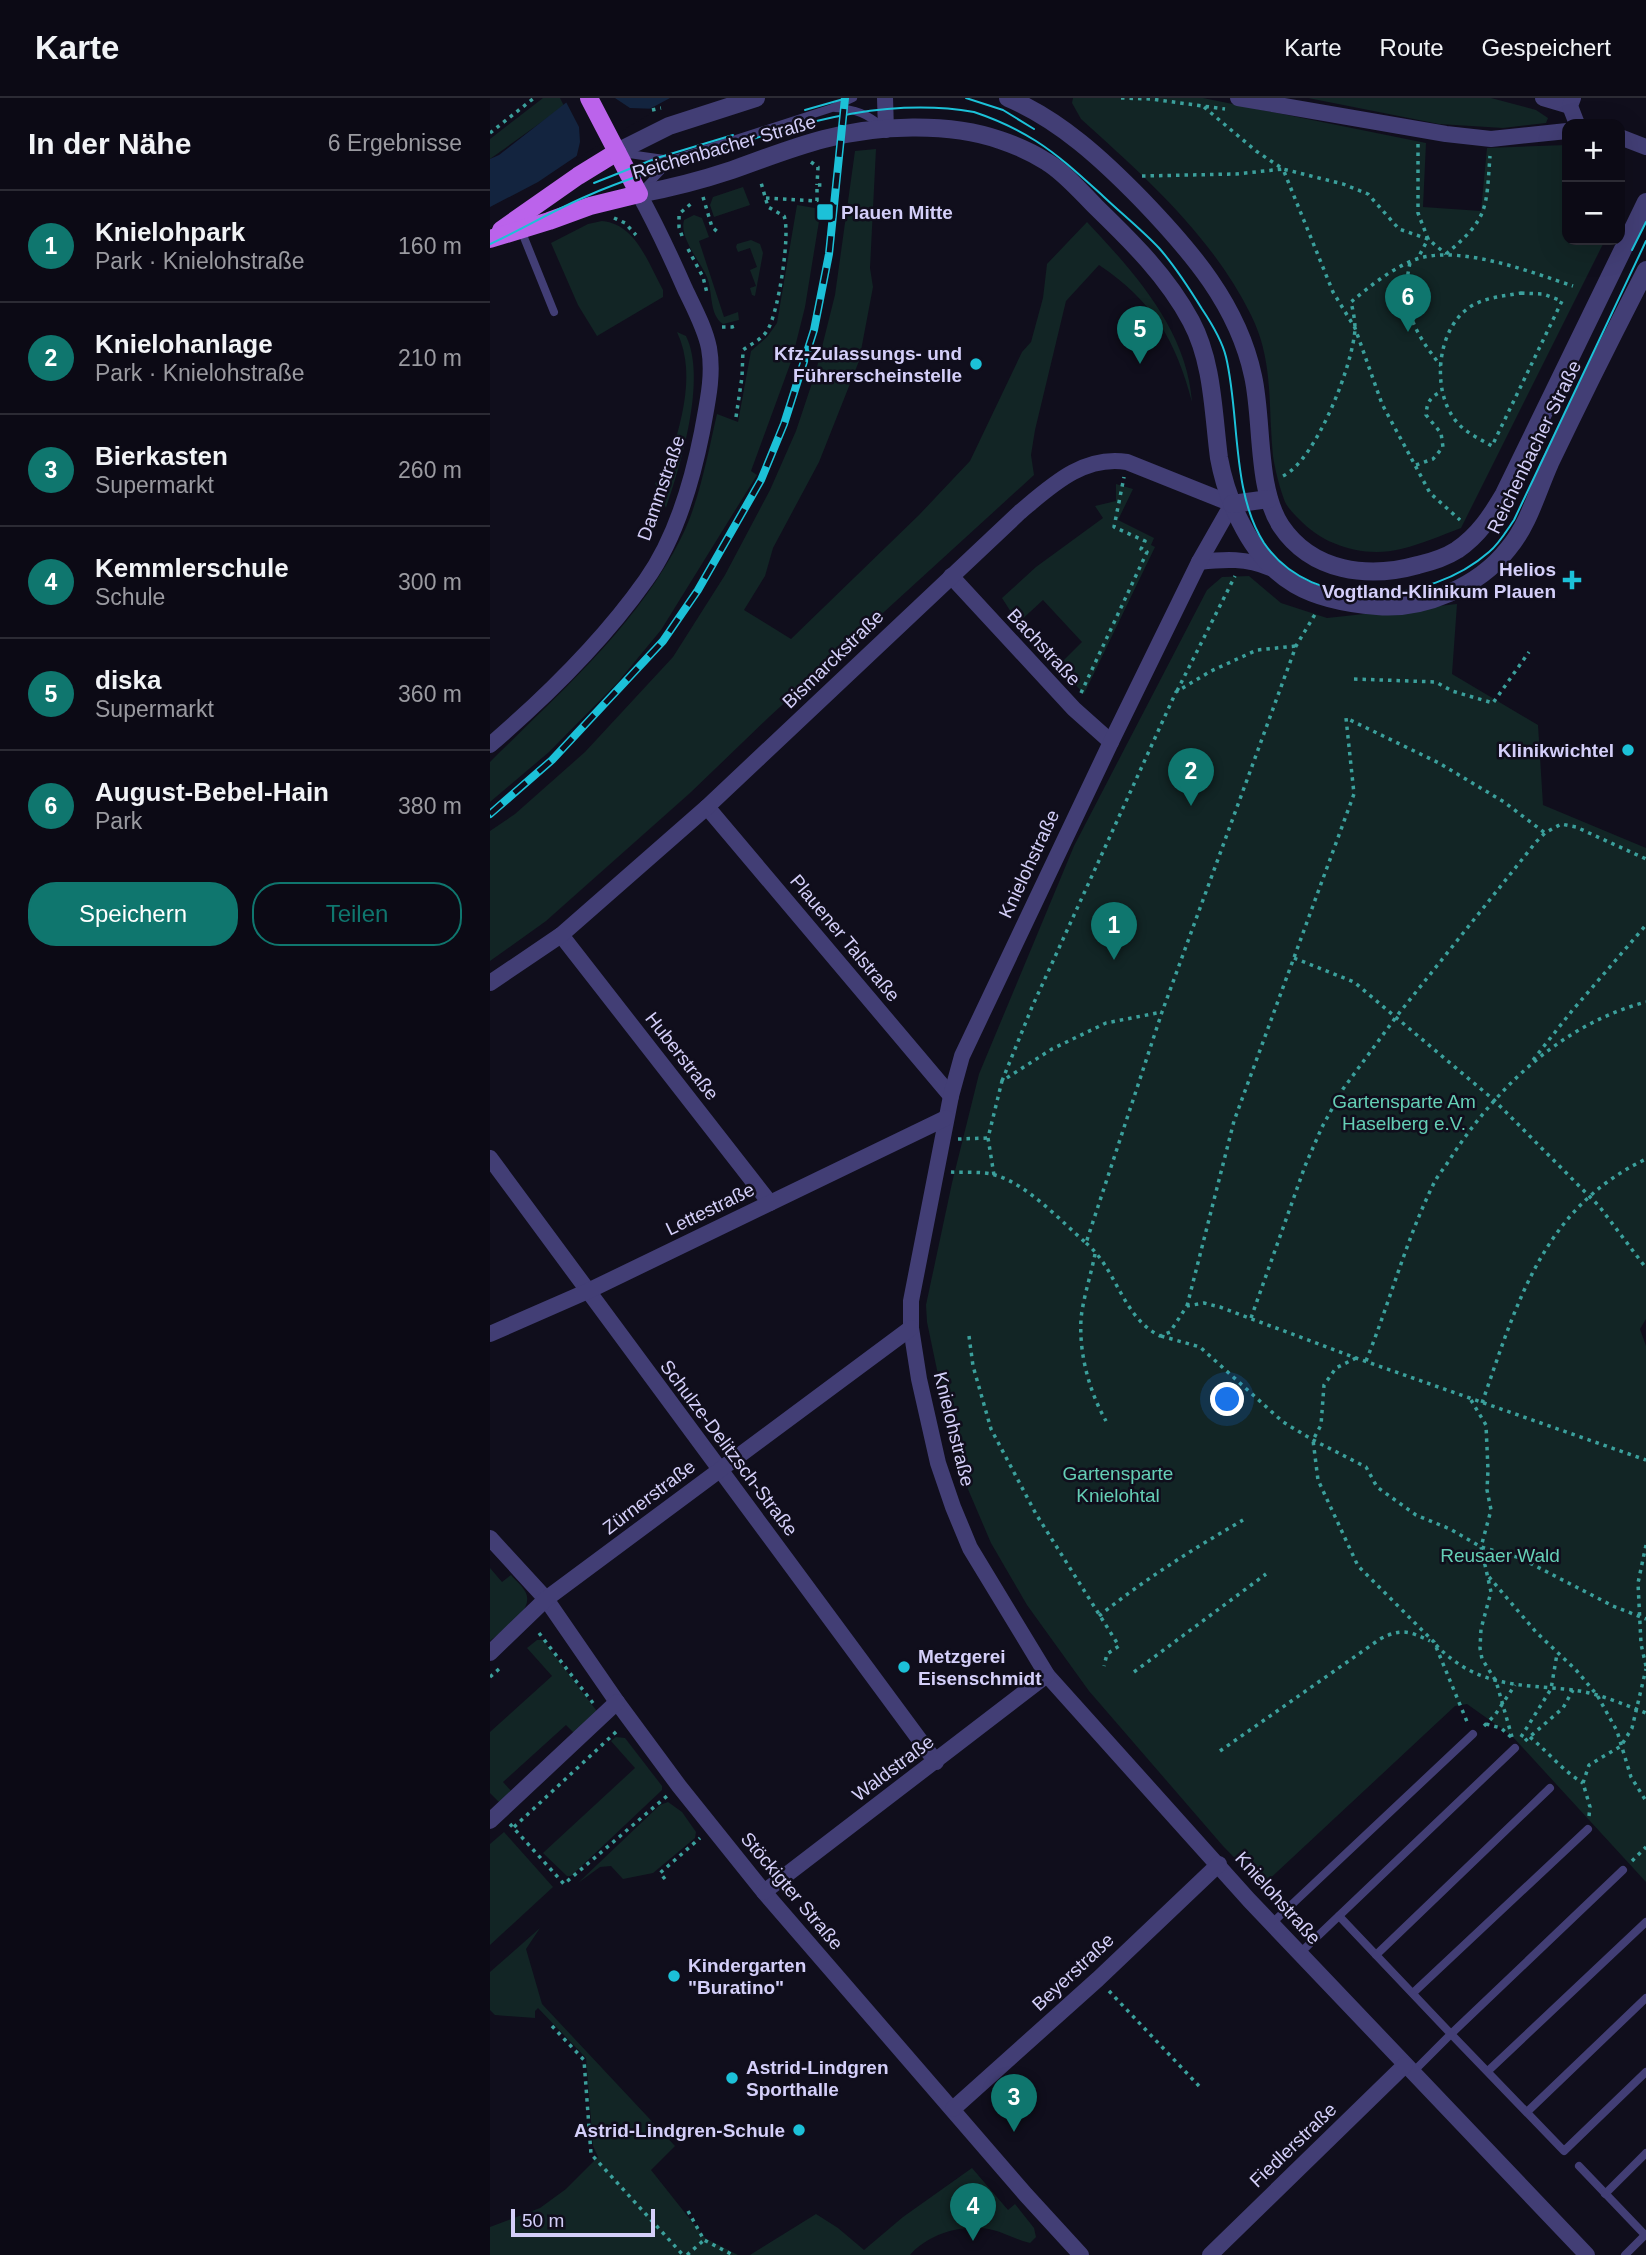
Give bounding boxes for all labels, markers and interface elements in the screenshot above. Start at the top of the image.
text: Karte [35,29,119,66]
text: Karte [1284,34,1342,61]
text: Route [1380,34,1444,61]
text: Gespeichert [1482,34,1611,61]
street label: Reichenbacher Straße [630,111,818,183]
map controls [1562,119,1625,245]
button: + [1562,119,1625,182]
text: In der Nähe [28,127,191,160]
text: 6 Ergebnisse [328,130,462,156]
button: − [1562,182,1625,245]
marker: Plauen Mitte [815,202,835,222]
place label: Plauen Mitte [841,202,953,223]
text: Knielohpark [95,217,245,247]
text: 1 [45,233,57,259]
text: 160 m [398,233,462,259]
text: Park · Knielohstraße [95,248,305,274]
pin: 6 [1385,274,1431,332]
pin: 5 [1117,306,1163,364]
text: Knielohanlage [95,329,273,359]
place label: Kfz-Zulassungs- und Führerscheinstelle [774,343,962,386]
text: 2 [45,345,57,371]
text: 210 m [398,345,462,371]
marker: Kfz-Zulassungs- und Führerscheinstelle [968,356,984,372]
street label: Reichenbacher Straße [1483,357,1585,537]
text: Park · Knielohstraße [95,360,305,386]
street label: Dammstraße [633,433,689,543]
text: Bierkasten [95,441,228,471]
text: 3 [45,457,57,483]
text: 260 m [398,457,462,483]
text: Supermarkt [95,472,214,498]
text: Kemmlerschule [95,553,289,583]
place label: Helios Vogtland-Klinikum Plauen [1322,559,1556,602]
text: 4 [45,569,57,595]
text: 300 m [398,569,462,595]
marker: Helios Vogtland-Klinikum Plauen [1562,570,1582,590]
text: Schule [95,584,165,610]
street label: Bachstraße [1003,604,1085,690]
street label: Bismarckstraße [778,606,888,712]
text: diska [95,665,162,695]
text: 5 [45,681,57,707]
text: 360 m [398,681,462,707]
text: Supermarkt [95,696,214,722]
place label: Klinikwichtel [1498,740,1614,761]
marker: Klinikwichtel [1620,742,1636,758]
pin: 2 [1168,748,1214,806]
text: August-Bebel-Hain [95,777,329,807]
text: 6 [45,793,57,819]
text: 380 m [398,793,462,819]
street label: Knielohstraße [995,806,1063,922]
text: Park [95,808,142,834]
street label: Plauener Talstraße [786,870,904,1006]
button: Speichern [28,882,238,946]
button: Teilen [252,882,462,946]
pin: 1 [1091,902,1137,960]
street label: Huberstraße [641,1008,723,1104]
park label: Gartensparte Am Haselberg e.V. [1332,1091,1476,1134]
street label: Lettestraße [662,1178,758,1240]
street label: Schulze-Delitzsch-Straße [656,1356,802,1540]
street label: Knielohstraße [930,1370,978,1488]
your location [1210,1382,1244,1416]
street label: Zürnerstraße [599,1456,699,1538]
park label: Gartensparte Knielohtal [1063,1463,1173,1506]
park label: Reusaer Wald [1440,1545,1560,1566]
place label: Metzgerei Eisenschmidt [918,1646,1042,1689]
marker: Metzgerei Eisenschmidt [896,1659,912,1675]
street label: Waldstraße [848,1731,938,1805]
street label: Stöckigter Straße [737,1828,847,1954]
street label: Knielohstraße [1231,1847,1325,1949]
street label: Beyerstraße [1028,1929,1118,2015]
place label: Kindergarten "Buratino" [688,1955,806,1998]
marker: Kindergarten "Buratino" [666,1968,682,1984]
place label: Astrid-Lindgren Sporthalle [746,2057,889,2100]
marker: Astrid-Lindgren Sporthalle [724,2070,740,2086]
pin: 3 [991,2074,1037,2132]
street label: Fiedlerstraße [1245,2099,1341,2191]
place label: Astrid-Lindgren-Schule [574,2120,785,2141]
marker: Astrid-Lindgren-Schule [791,2122,807,2138]
pin: 4 [950,2183,996,2241]
scale bar [511,2206,654,2238]
text: 50 m [522,2210,564,2231]

